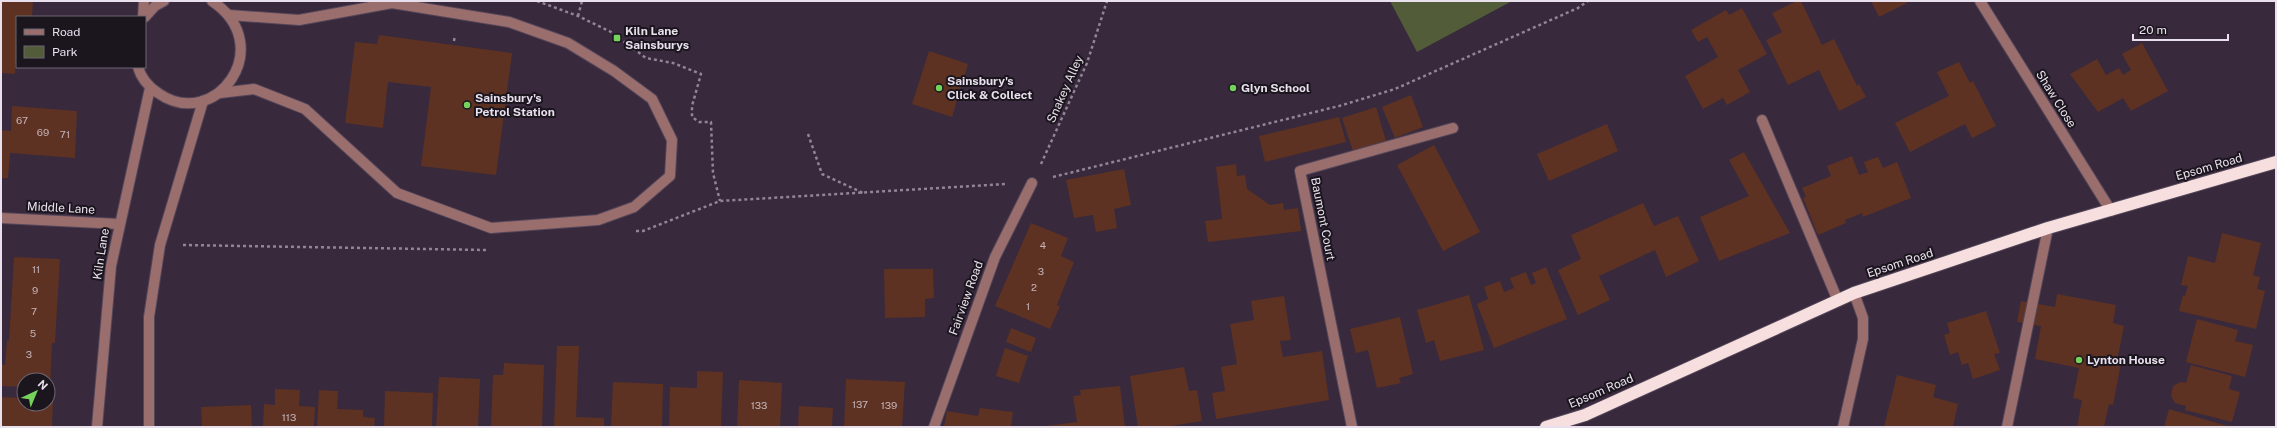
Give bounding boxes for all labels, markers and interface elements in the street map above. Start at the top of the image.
legend [16,16,146,68]
scale bar [2133,16,2228,42]
text: 20 m [2139,23,2167,37]
place label: Kiln Lane Sainsburys [625,24,689,52]
text: Road [52,25,80,39]
marker: Kiln Lane Sainsburys [612,33,622,43]
text: Park [52,45,78,59]
street label: Snakey Alley [1044,53,1086,125]
street label: Shaw Close [2033,68,2079,130]
place label: Sainsbury's Click & Collect [947,74,1032,102]
place label: Glyn School [1241,81,1310,95]
marker: Sainsbury's Click & Collect [934,83,944,93]
marker: Glyn School [1228,83,1238,93]
place label: Sainsbury's Petrol Station [475,91,555,119]
marker: Sainsbury's Petrol Station [462,100,472,110]
house number: 67 [16,114,28,126]
house number: 69 [37,126,49,138]
house number: 71 [60,128,70,140]
street label: Epsom Road [2174,151,2244,183]
street label: Baumont Court [1308,176,1338,262]
street label: Middle Lane [27,199,96,217]
street label: Kiln Lane [90,227,112,281]
house number: 4 [1040,239,1046,251]
street label: Epsom Road [1865,246,1935,280]
street label: Fairview Road [946,259,986,337]
house number: 11 [32,263,40,275]
house number: 3 [1038,265,1044,277]
house number: 2 [1031,281,1037,293]
house number: 9 [32,284,38,296]
house number: 1 [1026,300,1030,312]
house number: 7 [31,305,37,317]
house number: 5 [30,327,36,339]
house number: 3 [26,348,32,360]
place label: Lynton House [2087,353,2165,367]
marker: Lynton House [2074,355,2084,365]
street label: Epsom Road [1567,371,1635,411]
north arrow [16,372,56,412]
text: N [36,378,50,392]
house number: 137 [852,398,868,410]
house number: 133 [751,399,767,411]
house number: 139 [881,399,897,411]
house number: 113 [282,411,296,423]

